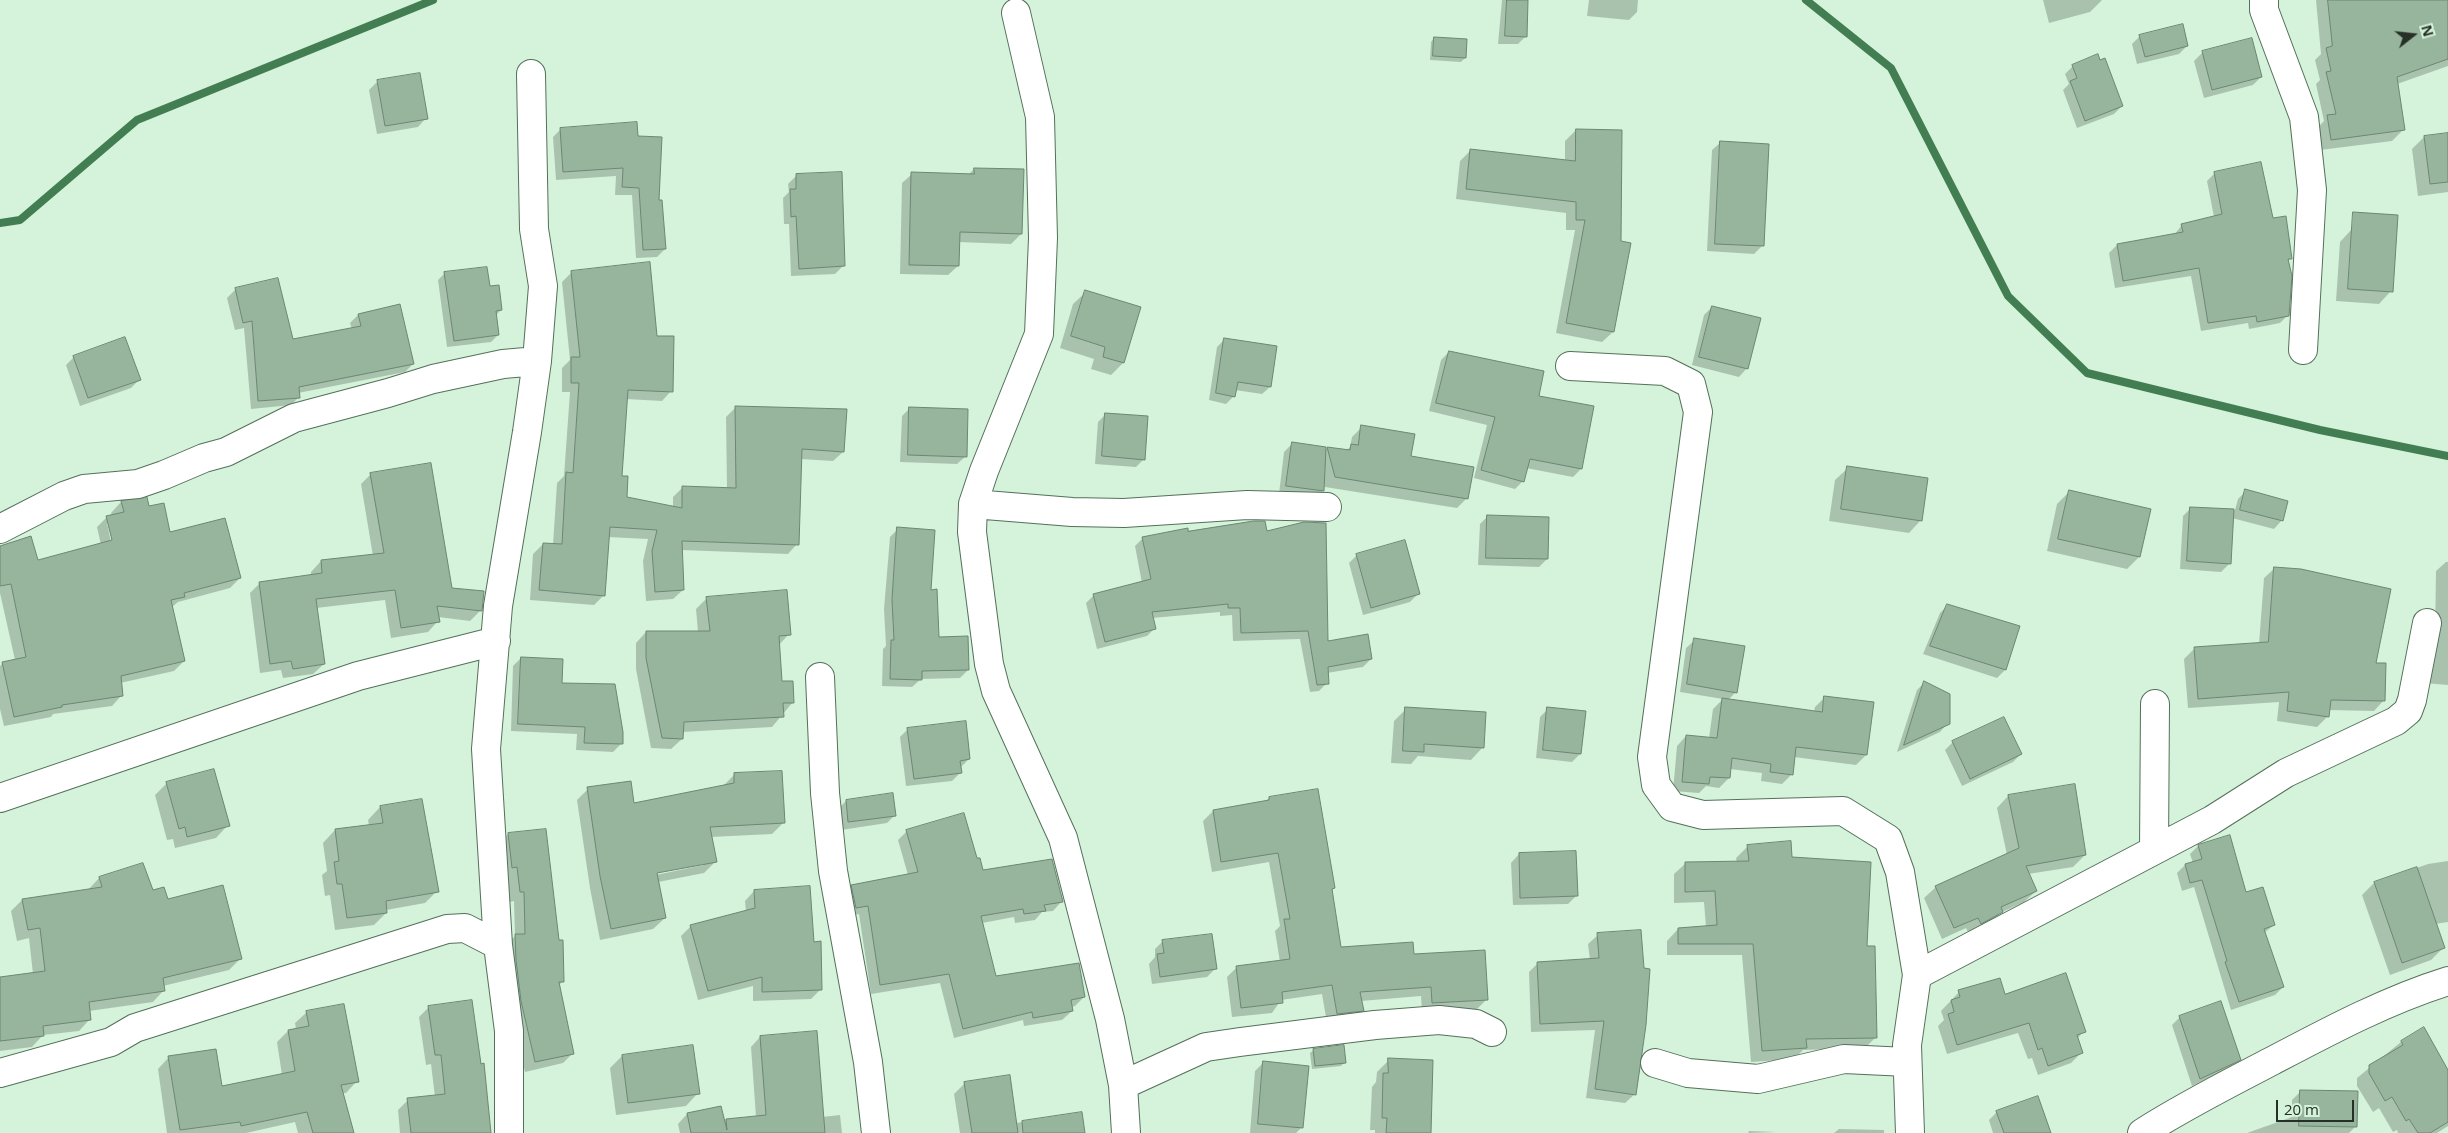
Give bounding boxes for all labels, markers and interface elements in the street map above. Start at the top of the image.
north arrow [2388,10,2438,60]
text: N [2417,23,2439,39]
scale bar [2278,1090,2356,1122]
text: 20 m [2284,1099,2319,1119]

